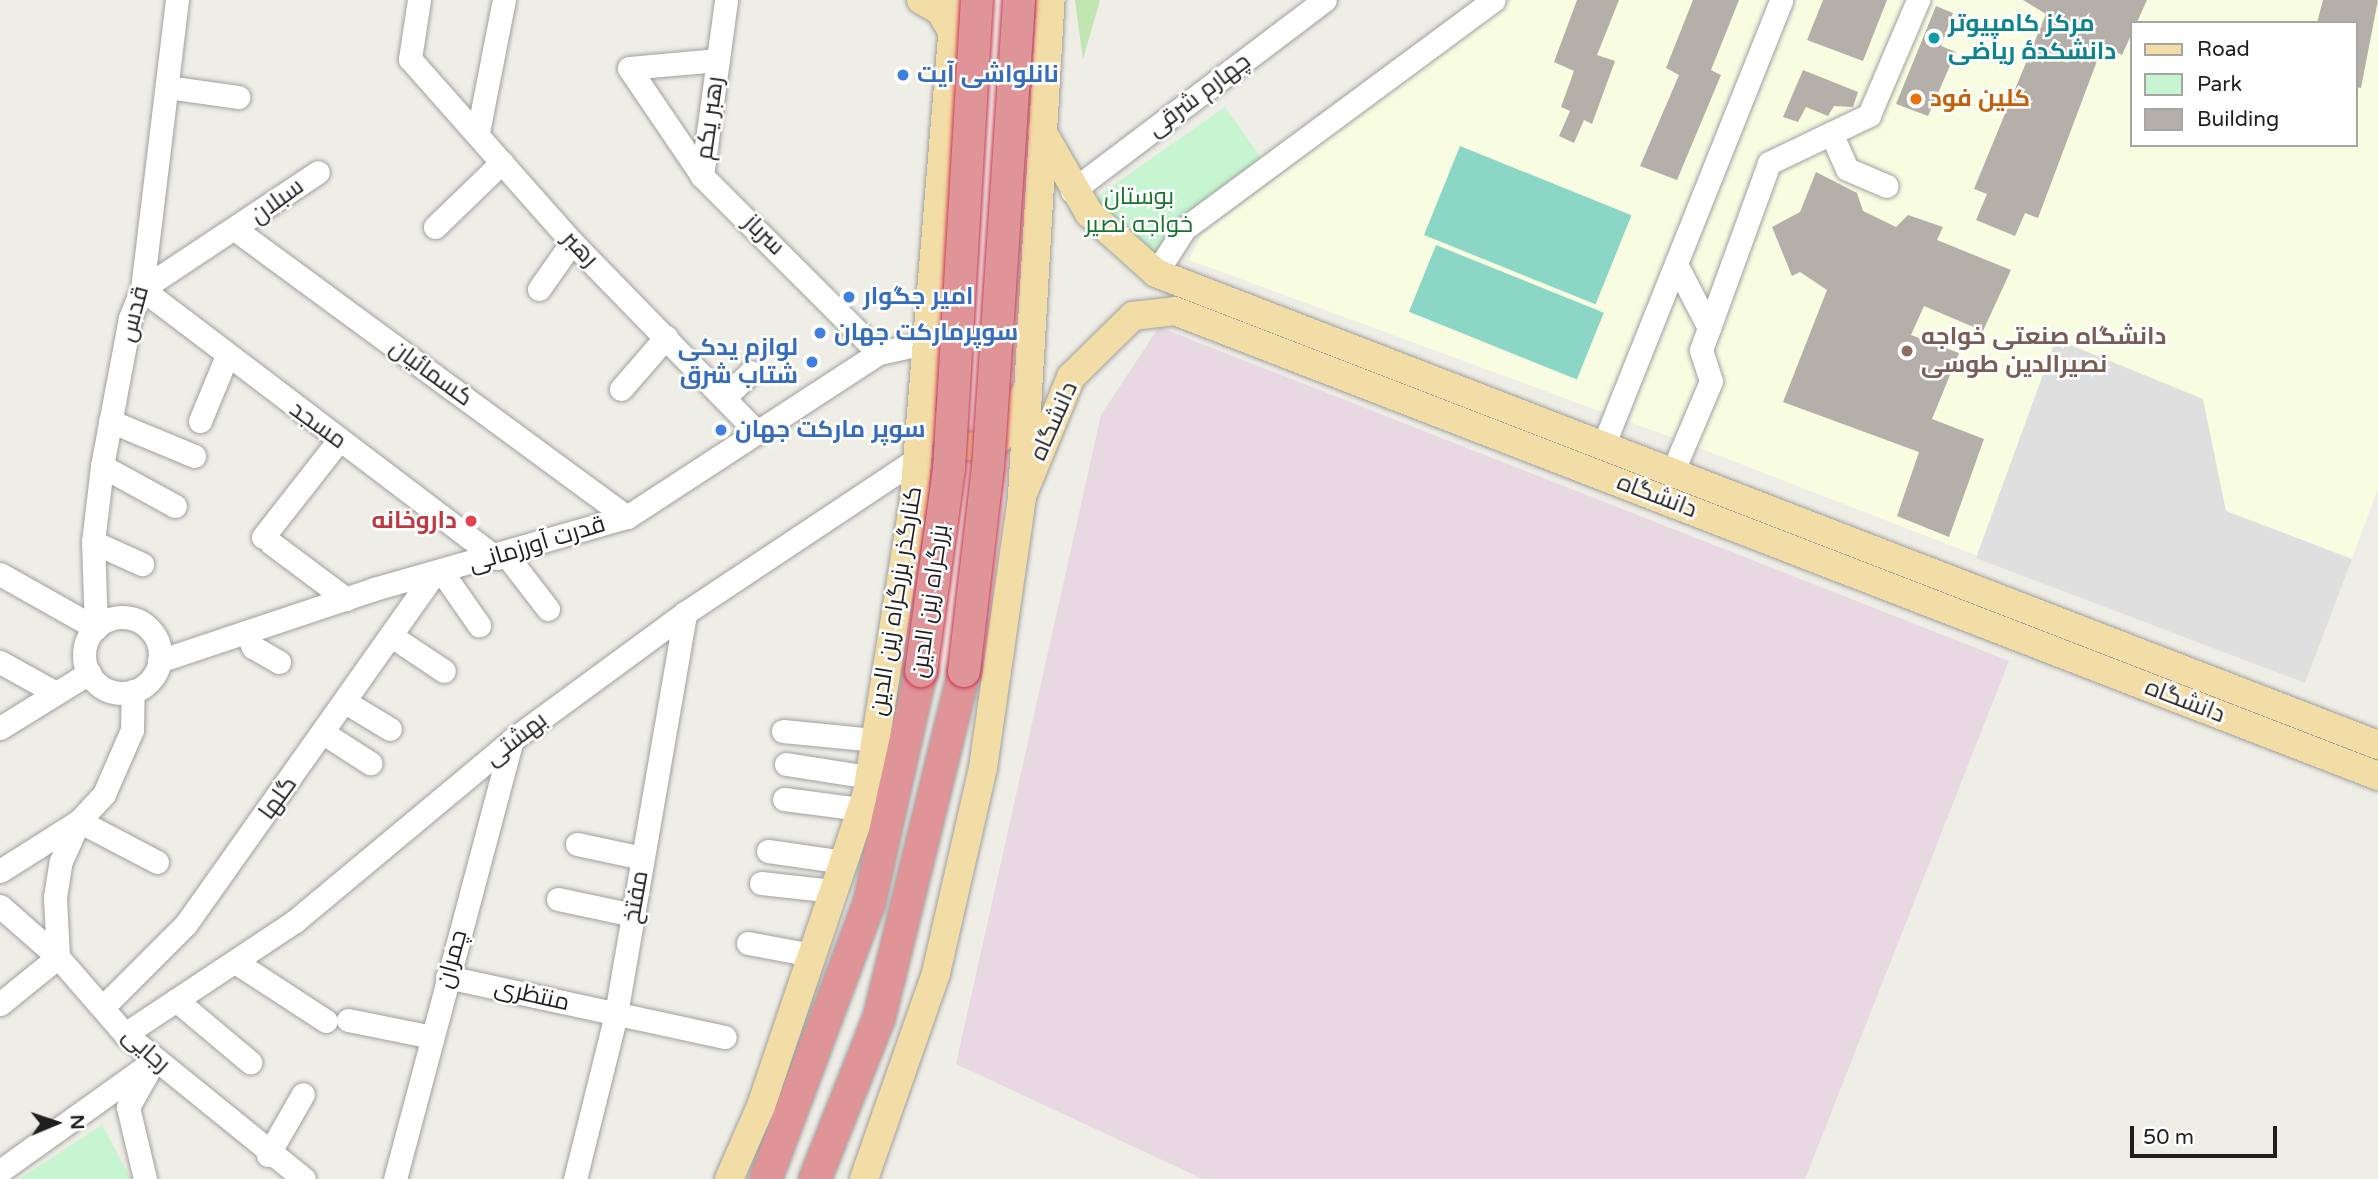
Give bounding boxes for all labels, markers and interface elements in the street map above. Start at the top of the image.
place label: مرکز کامپیوتر دانشکدهٔ ریاضی [1948,10,2116,66]
legend [2130,21,2357,147]
marker: مرکز کامپیوتر دانشکدهٔ ریاضی [1926,30,1942,46]
text: Road [2197,37,2250,62]
street label: چهارم شرقی [1142,47,1256,143]
place label: نانلواشی آیت [917,61,1059,89]
marker: نانلواشی آیت [895,67,911,83]
text: Park [2197,72,2242,97]
street label: رهبر یکم [690,74,730,162]
place label: کلین فود [1930,85,2030,113]
marker: کلین فود [1908,91,1924,107]
text: Building [2197,107,2279,132]
street label: سبلان [245,172,309,230]
park label: بوستان خواجه نصیر [1085,183,1193,239]
street label: سرباز [737,209,791,261]
street label: رهبر [556,225,604,273]
street label: قدس [113,283,155,345]
place label: امیر جگوار [863,283,974,311]
marker: امیر جگوار [841,289,857,305]
place label: سوپرمارکت جهان [834,319,1018,347]
place label: دانشگاه صنعتی خواجه نصیرالدین طوسی [1921,323,2166,379]
marker: سوپرمارکت جهان [812,325,828,341]
street label: کسمائیان [384,333,478,413]
place label: لوازم یدکی شتاب شرق [678,334,798,390]
marker: دانشگاه صنعتی خواجه نصیرالدین طوسی [1899,343,1915,359]
marker: لوازم یدکی شتاب شرق [804,354,820,370]
street label: دانشگاه [1024,377,1084,465]
street label: مسجد [284,395,352,455]
place label: سوپر مارکت جهان [735,416,926,444]
marker: سوپر مارکت جهان [713,422,729,438]
street label: دانشگاه [1613,468,1701,524]
street label: کنارگذر بزرگراه زین الدین [864,484,928,718]
place label: داروخانه [372,507,457,535]
street label: قدرت آورزمانی [465,510,609,578]
marker: داروخانه [463,513,479,529]
street label: بزرگراه زین الدین [905,522,955,680]
street label: دانشگاه [2141,673,2229,729]
street label: بهشتی [479,706,553,772]
street label: گلها [253,771,303,825]
street label: مفتخ [617,868,655,926]
street label: چمران [430,927,474,991]
street label: منتظری [492,972,572,1018]
street label: رجایی [116,1021,176,1079]
north arrow [21,1088,91,1158]
scale bar [2133,1112,2280,1156]
text: N [66,1114,88,1130]
text: 50 m [2143,1125,2194,1150]

